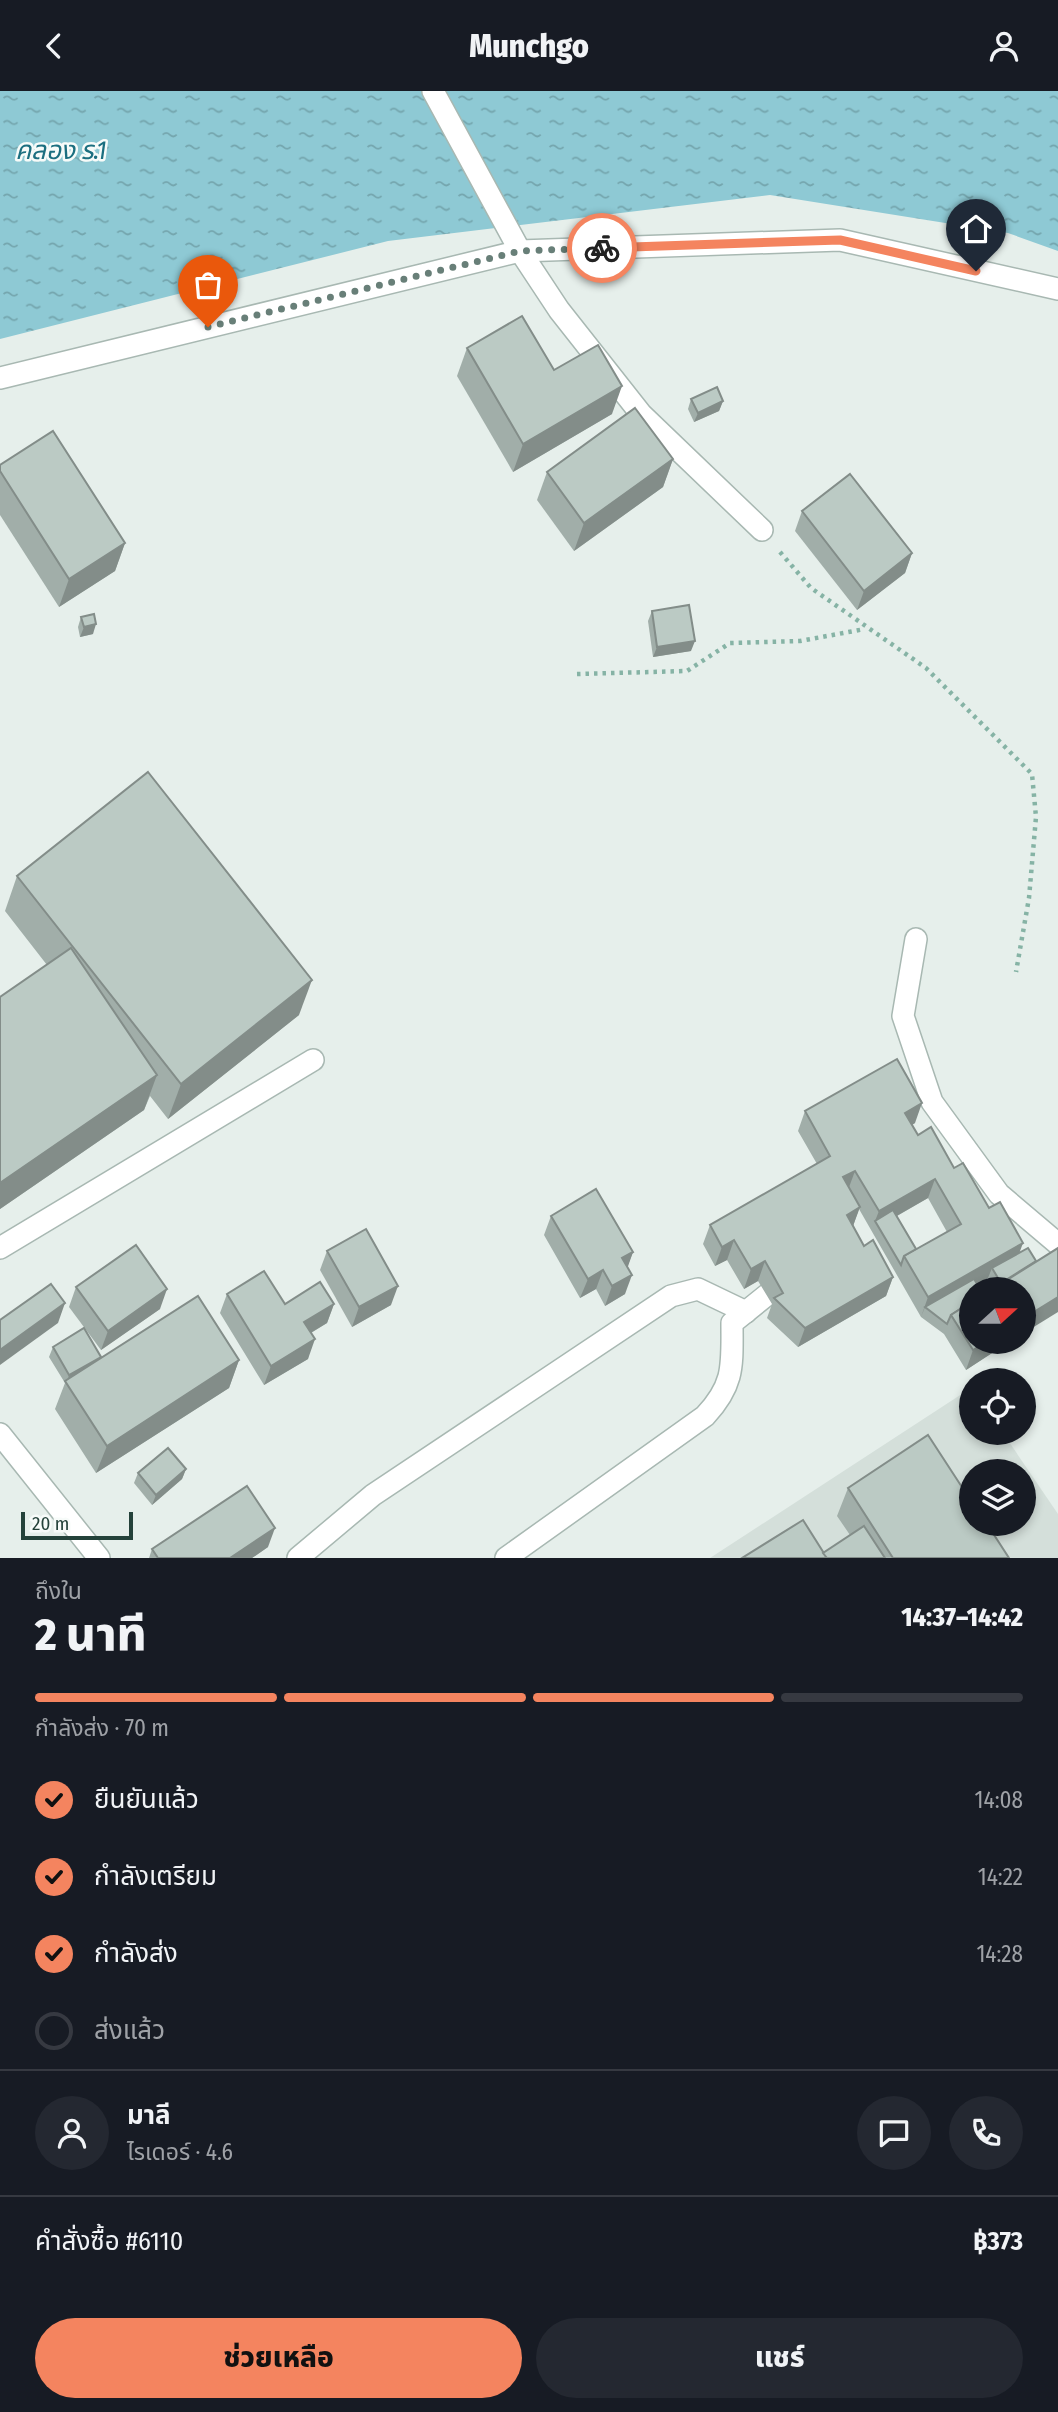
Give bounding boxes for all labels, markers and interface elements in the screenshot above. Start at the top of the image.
icon: back [35,27,73,65]
text: Munchgo [469,27,589,65]
icon: person [985,27,1023,65]
water label: คลอง ร.1 [15,135,107,166]
pin [946,199,1006,271]
icon: home [957,210,995,248]
courier [567,213,637,283]
icon: bike [583,229,621,267]
pin [178,255,238,327]
icon: bag [189,266,227,304]
north arrow [959,1277,1036,1355]
map controls [959,1277,1036,1536]
button: locate [959,1368,1036,1445]
button: layers [959,1459,1036,1536]
scale bar [21,1509,133,1541]
text: 20 m [32,1512,69,1535]
text: ถึงใน [35,1577,82,1605]
text: 14:37–14:42 [901,1602,1023,1633]
text: 2 นาที [35,1607,147,1662]
text: กำลังส่ง · 70 m [35,1714,169,1742]
icon: check [35,1781,73,1819]
text: ยืนยันแล้ว [94,1784,199,1815]
text: 14:08 [975,1786,1023,1814]
icon: check [35,1858,73,1896]
text: กำลังเตรียม [94,1861,217,1892]
text: 14:22 [978,1863,1023,1891]
icon: check [35,1935,73,1973]
text: กำลังส่ง [94,1938,178,1969]
text: 14:28 [976,1940,1023,1968]
text: ส่งแล้ว [94,2015,165,2046]
button: person [35,2096,109,2170]
button: chat [857,2096,931,2170]
button: phone [949,2096,1023,2170]
text: มาลี [127,2100,171,2131]
text: ไรเดอร์ · 4.6 [127,2138,233,2166]
text: คำสั่งซื้อ #6110 [35,2226,183,2257]
text: ฿373 [973,2226,1023,2257]
button: ช่วยเหลือ [35,2318,522,2398]
button: แชร์ [536,2318,1023,2398]

